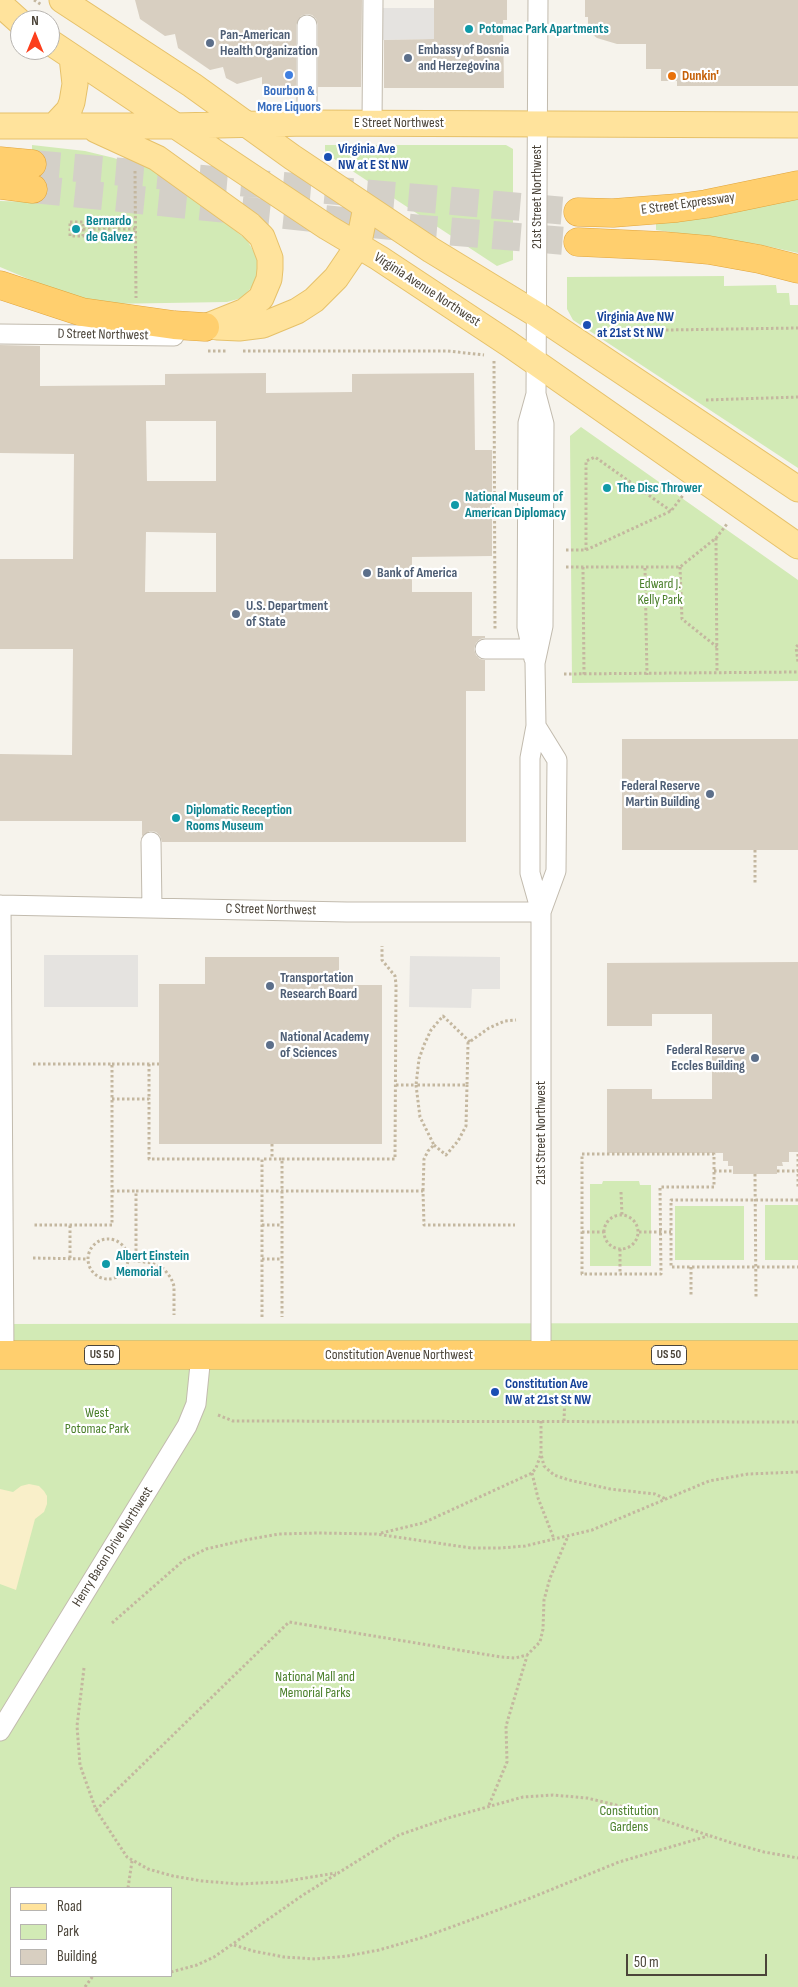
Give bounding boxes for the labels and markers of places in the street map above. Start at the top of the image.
place label: Potomac Park Apartments [479,21,609,37]
marker: Potomac Park Apartments [463,23,475,35]
place label: Pan-American Health Organization [220,27,318,59]
marker: Pan-American Health Organization [204,37,216,49]
place label: Embassy of Bosnia and Herzegovina [418,42,509,74]
marker: Embassy of Bosnia and Herzegovina [402,52,414,64]
place label: Dunkin' [682,68,719,84]
marker: Bourbon & More Liquors [283,69,295,81]
marker: Dunkin' [666,70,678,82]
place label: Bourbon & More Liquors [257,83,321,115]
place label: Virginia Ave NW at E St NW [338,141,409,174]
marker: Virginia Ave NW at E St NW [322,151,334,163]
place label: Bernardo de Galvez [86,213,133,246]
marker: Bernardo de Galvez [70,223,82,235]
place label: Virginia Ave NW at 21st St NW [597,309,674,342]
marker: Virginia Ave NW at 21st St NW [581,319,593,331]
place label: The Disc Thrower [617,480,702,496]
marker: The Disc Thrower [601,482,613,494]
place label: National Museum of American Diplomacy [465,489,566,522]
marker: National Museum of American Diplomacy [449,499,461,511]
place label: Bank of America [377,565,457,581]
marker: Bank of America [361,567,373,579]
place label: U.S. Department of State [246,598,328,630]
marker: U.S. Department of State [230,608,242,620]
place label: Federal Reserve Martin Building [621,778,700,810]
marker: Federal Reserve Martin Building [704,788,716,800]
place label: Diplomatic Reception Rooms Museum [186,802,292,834]
marker: Diplomatic Reception Rooms Museum [170,812,182,824]
place label: Transportation Research Board [280,970,357,1002]
marker: Transportation Research Board [264,980,276,992]
place label: National Academy of Sciences [280,1029,369,1062]
marker: National Academy of Sciences [264,1039,276,1051]
place label: Federal Reserve Eccles Building [666,1042,745,1074]
marker: Federal Reserve Eccles Building [749,1052,761,1064]
place label: Albert Einstein Memorial [116,1248,189,1280]
marker: Albert Einstein Memorial [100,1258,112,1270]
place label: Constitution Ave NW at 21st St NW [505,1376,591,1408]
marker: Constitution Ave NW at 21st St NW [489,1386,501,1398]

